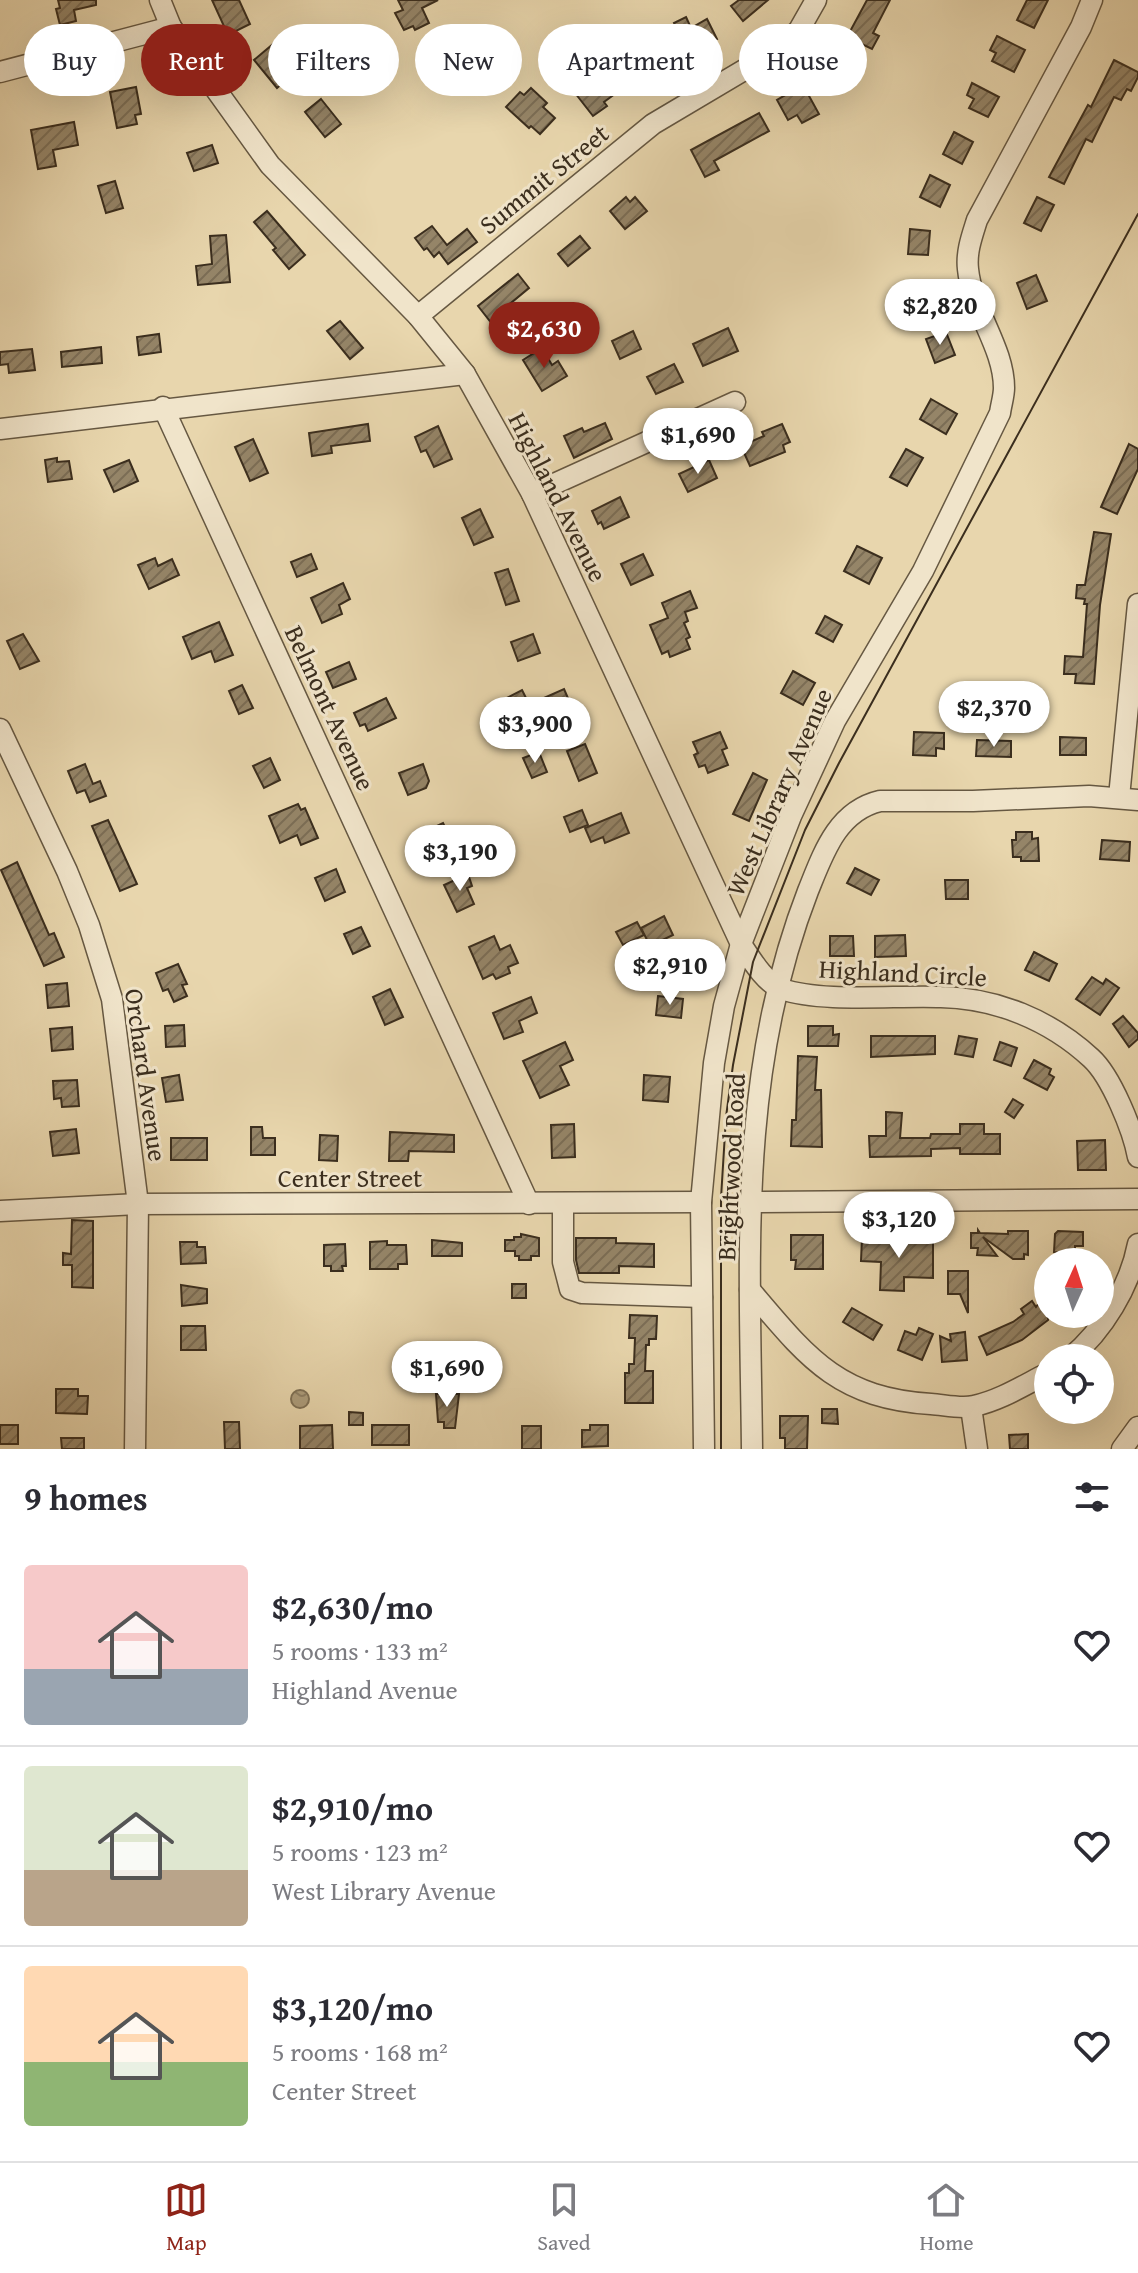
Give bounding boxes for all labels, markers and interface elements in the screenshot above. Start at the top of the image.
chip: Buy [24,24,125,96]
chip: Rent [141,24,252,96]
chip: Filters [268,24,399,96]
chip: New [415,24,522,96]
chip: Apartment [538,24,723,96]
chip: House [739,24,867,96]
street label: Summit Street [470,114,617,243]
pin: $2,820 [875,279,1005,347]
text: $2,820 [903,285,977,324]
pin: $2,630 [479,302,609,370]
text: $2,630 [507,308,581,347]
street label: Highland Avenue [499,405,618,588]
pin: $1,690 [633,408,763,476]
text: $1,690 [661,414,735,453]
street label: Belmont Avenue [275,619,386,797]
pin: $2,370 [929,681,1059,749]
street label: West Library Avenue [715,682,842,902]
text: $2,370 [957,687,1031,726]
pin: $3,900 [470,697,600,765]
text: $3,900 [498,703,572,742]
pin: $3,190 [395,825,525,893]
text: $3,190 [423,831,497,870]
pin: $2,910 [605,939,735,1007]
text: $2,910 [633,945,707,984]
street label: Highland Circle [818,949,988,996]
street label: Orchard Avenue [115,986,178,1164]
street label: Brightwood Road [706,1072,755,1262]
street label: Center Street [278,1158,422,1197]
pin: $3,120 [834,1192,964,1260]
text: $3,120 [862,1198,936,1237]
north arrow [1034,1248,1114,1328]
map controls [1034,1248,1114,1424]
pin: $1,690 [382,1341,512,1409]
button: locate [1034,1344,1114,1424]
text: $1,690 [410,1347,484,1386]
text: 9 homes [24,1473,148,1522]
icon: filters [1070,1475,1114,1519]
text: $2,630/mo [272,1582,433,1631]
icon: home [88,1597,184,1693]
icon: heart [1070,1623,1114,1667]
text: 5 rooms · 133 m² [272,1631,448,1670]
text: Highland Avenue [272,1670,458,1709]
text: $2,910/mo [272,1783,433,1832]
icon: home [88,1798,184,1894]
icon: heart [1070,1824,1114,1868]
text: 5 rooms · 123 m² [272,1832,448,1871]
text: West Library Avenue [272,1871,496,1910]
text: $3,120/mo [272,1983,433,2032]
icon: home [88,1998,184,2094]
icon: heart [1070,2024,1114,2068]
text: 5 rooms · 168 m² [272,2032,448,2071]
text: Center Street [272,2071,417,2110]
tab: Map [164,2178,208,2258]
tab: Saved [537,2178,591,2258]
tab: Home [919,2178,974,2258]

